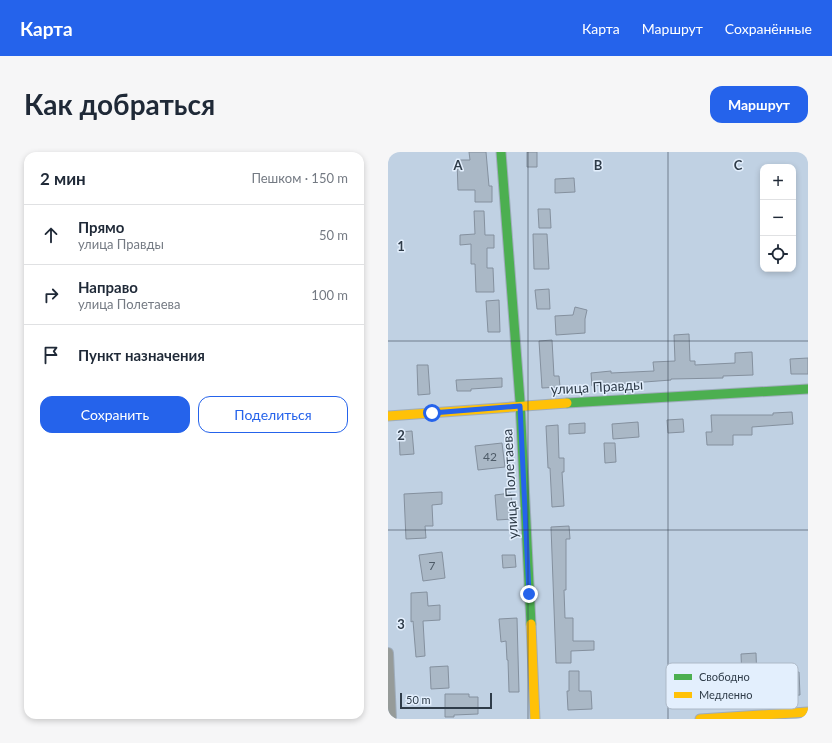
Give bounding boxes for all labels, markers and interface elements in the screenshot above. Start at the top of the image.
text: Карта [20,17,73,40]
text: Карта [582,20,620,37]
text: Маршрут [642,20,703,37]
text: Сохранённые [725,20,812,37]
button: Маршрут [710,86,808,123]
text: Как добраться [24,87,215,121]
text: A [452,157,463,173]
text: B [594,157,603,173]
text: C [734,157,743,173]
map controls [760,164,796,272]
button: + [760,164,796,200]
text: 2 мин [40,168,86,189]
text: Пешком · 150 m [251,170,348,186]
button: − [760,200,796,236]
text: Прямо [78,218,124,236]
icon: ahead [40,224,62,246]
text: 50 m [319,227,348,243]
text: улица Правды [78,236,164,252]
button: locate [760,236,796,272]
text: 1 [397,238,405,254]
text: Направо [78,278,138,296]
icon: right [40,284,62,306]
text: 100 m [311,287,348,303]
text: улица Полетаева [78,296,181,312]
icon: arrive [40,344,62,366]
text: Пункт назначения [78,346,205,364]
street label: улица Правды [550,376,644,397]
button: Сохранить [40,396,190,433]
button: Поделиться [198,396,348,433]
route start [423,404,441,422]
text: 2 [397,427,405,443]
street label: улица Полетаева [498,428,521,540]
house number: 42 [483,449,497,464]
house number: 7 [429,558,436,573]
route end [520,585,538,603]
text: 3 [397,616,405,632]
legend [666,663,798,709]
text: Свободно [699,670,750,683]
text: Медленно [699,688,752,701]
scale bar [400,691,492,710]
text: 50 m [406,693,431,706]

